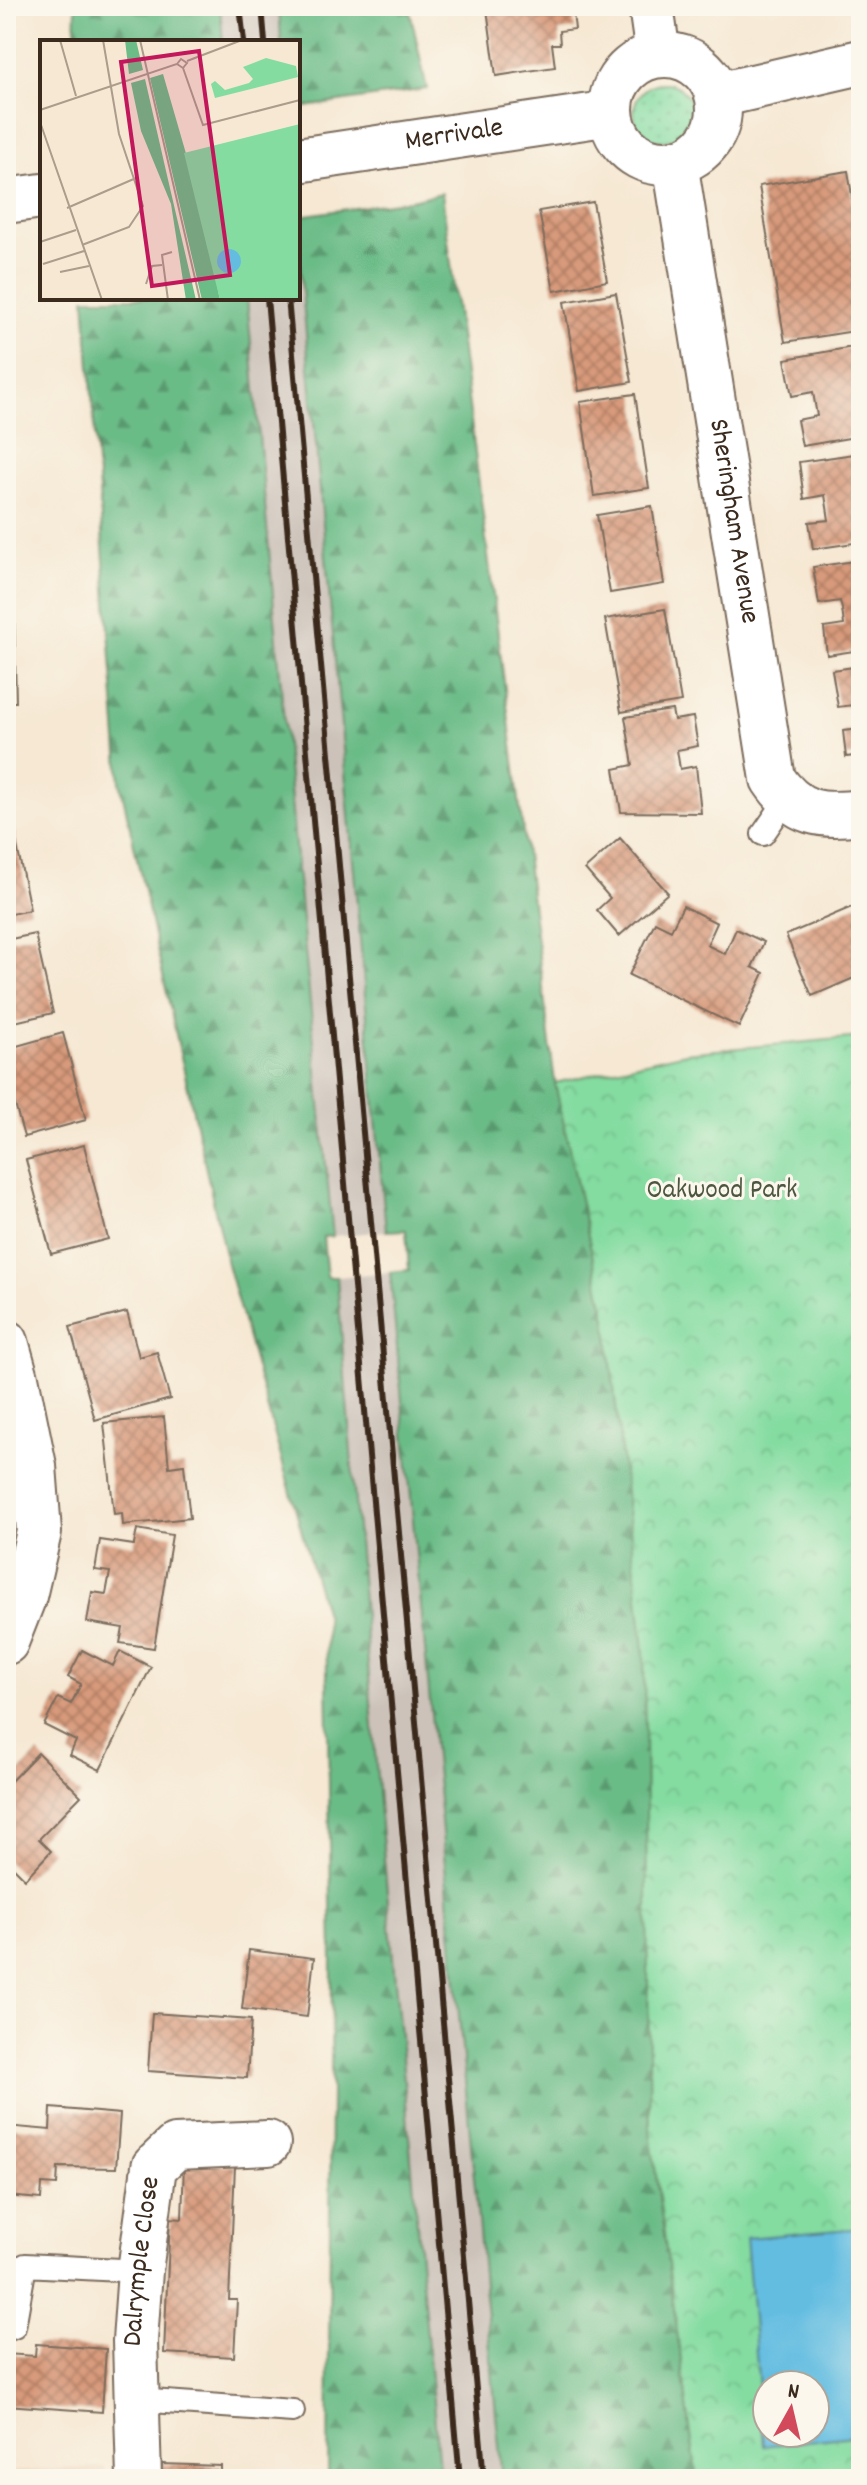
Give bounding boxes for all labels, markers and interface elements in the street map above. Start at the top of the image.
inset map [40,40,300,300]
street label: Merrivale [403,109,506,164]
street label: Sheringham Avenue [696,416,768,627]
park label: Oakwood Park [647,1172,797,1212]
street label: Dalrymple Close [115,2174,173,2348]
north arrow [751,2369,831,2449]
text: N [786,2377,801,2409]

